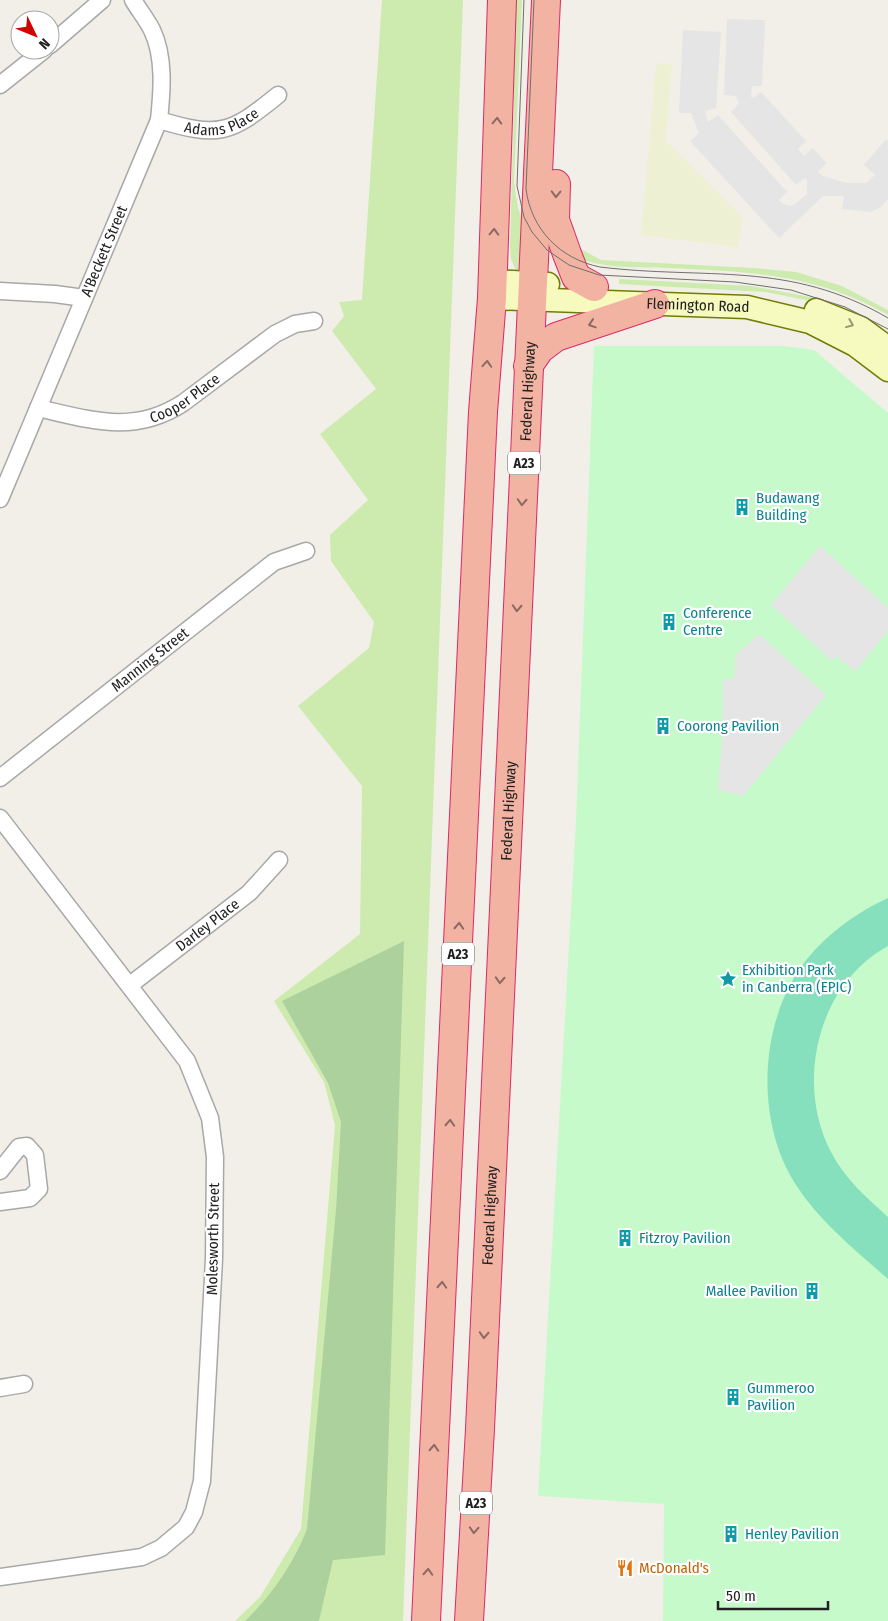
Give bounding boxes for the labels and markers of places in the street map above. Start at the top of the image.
place label: Budawang Building [756,489,819,524]
building icon: Budawang Building [732,497,752,517]
place label: Conference Centre [683,604,752,639]
building icon: Conference Centre [659,612,679,632]
building icon: Coorong Pavilion [653,716,673,736]
place label: Coorong Pavilion [677,717,779,735]
place label: Exhibition Park in Canberra (EPIC) [742,961,852,996]
place icon: Exhibition Park in Canberra (EPIC) [718,969,738,989]
building icon: Fitzroy Pavilion [615,1228,635,1248]
place label: Fitzroy Pavilion [639,1229,731,1247]
building icon: Mallee Pavilion [802,1281,822,1301]
place label: Mallee Pavilion [706,1282,798,1300]
place label: Gummeroo Pavilion [747,1379,815,1414]
building icon: Gummeroo Pavilion [723,1387,743,1407]
building icon: Henley Pavilion [721,1524,741,1544]
place label: Henley Pavilion [745,1525,839,1543]
restaurant icon: McDonald's [615,1558,635,1578]
place label: McDonald's [639,1559,709,1577]

